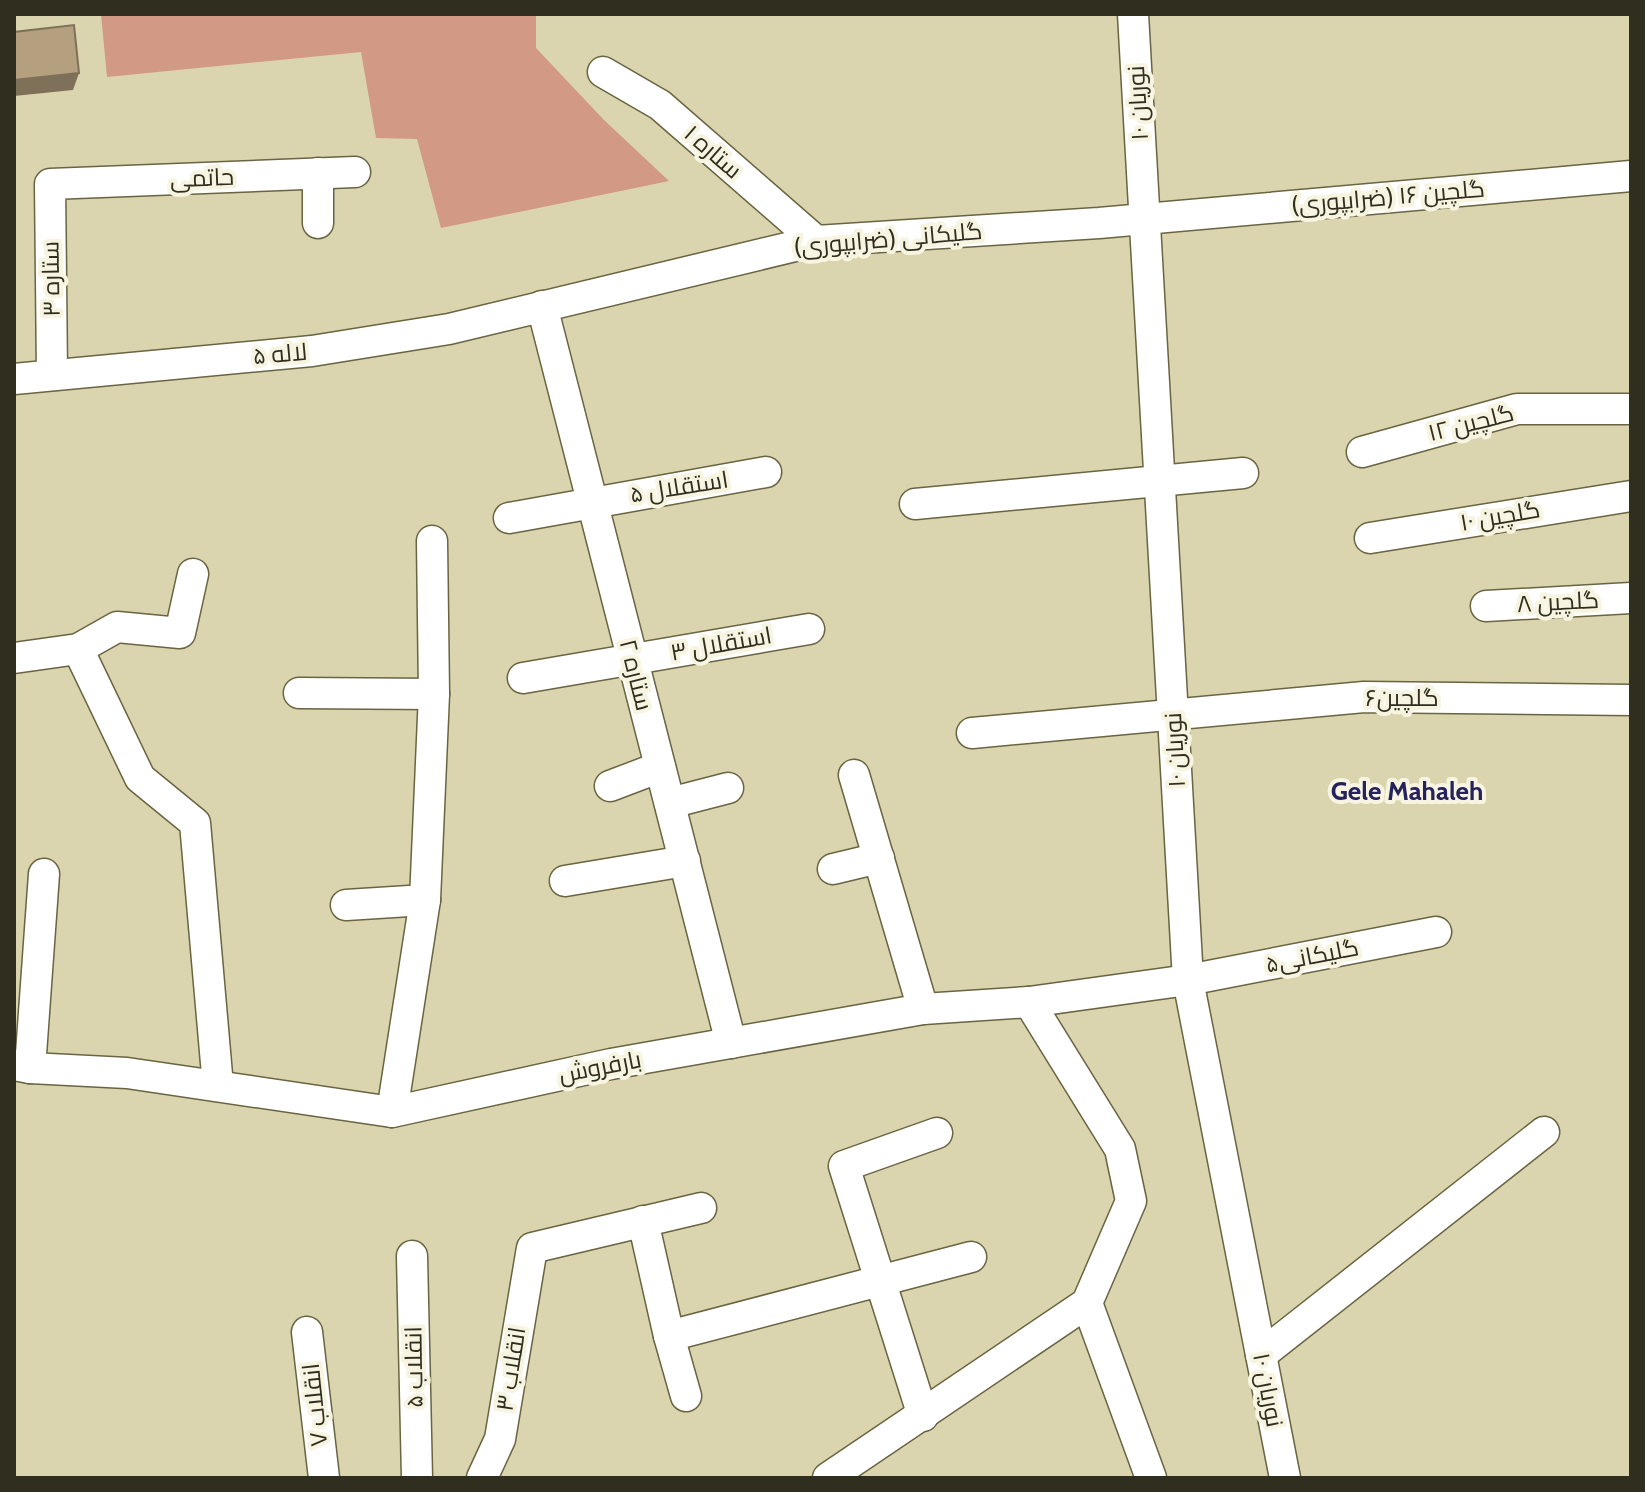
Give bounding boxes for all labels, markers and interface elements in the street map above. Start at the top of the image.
street label: نوریان ۱۰ [1121,65,1154,141]
street label: ستاره ۱ [678,119,748,185]
street label: حاتمی [169,162,235,193]
street label: گلچین ۱۶ (ضرابپوری) [1290,174,1486,221]
street label: گلیکانی (ضرابپوری) [792,216,984,262]
street label: ستاره ۳ [35,241,66,317]
street label: لاله ۵ [252,337,308,370]
street label: گلچین ۱۲ [1425,398,1517,449]
street label: استقلال ۵ [628,464,730,509]
street label: گلچین ۱۰ [1458,494,1543,539]
street label: گلچین ۸ [1516,585,1600,620]
street label: استقلال ۳ [668,620,774,667]
street label: ستاره ۲ [614,636,659,713]
street label: گلچین۶ [1365,683,1439,714]
street label: نوریان ۱۰ [1158,712,1191,788]
district label: Gele Mahaleh [1331,775,1483,807]
street label: گلیکانی۵ [1263,932,1361,979]
street label: بارفروش [556,1044,644,1089]
street label: انقلاب ۳ [490,1325,531,1413]
street label: انقلاب ۵ [398,1326,429,1408]
street label: نوریان ۱۰ [1247,1350,1290,1429]
street label: انقلاب ۷ [296,1362,333,1448]

